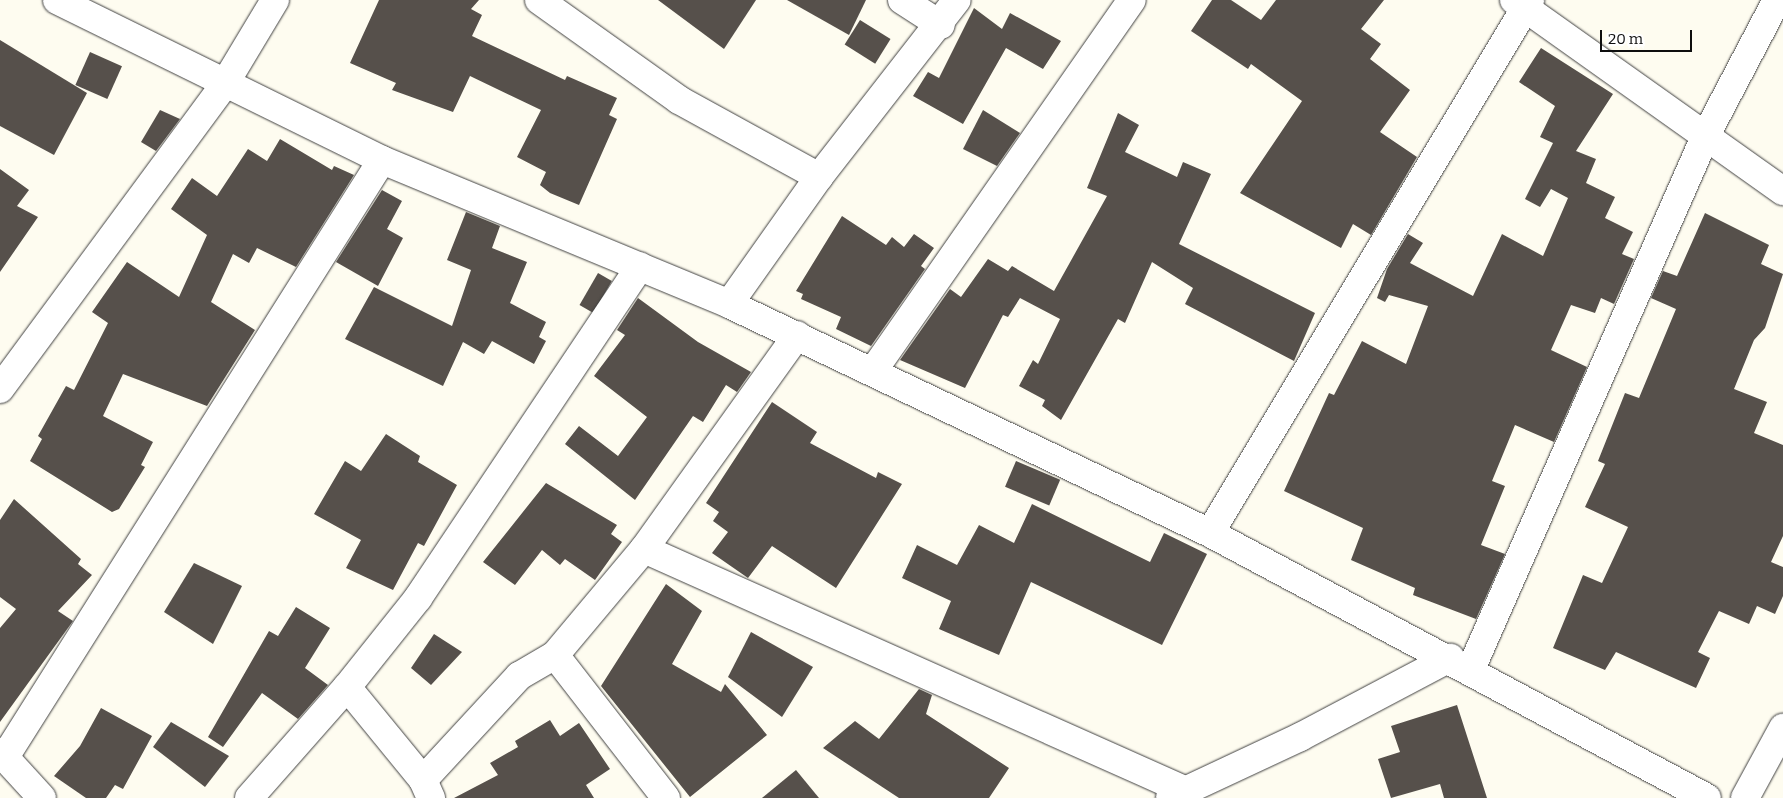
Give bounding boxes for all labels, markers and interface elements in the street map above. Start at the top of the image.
scale bar [1603,20,1696,52]
text: 20 m [1608,30,1643,48]

